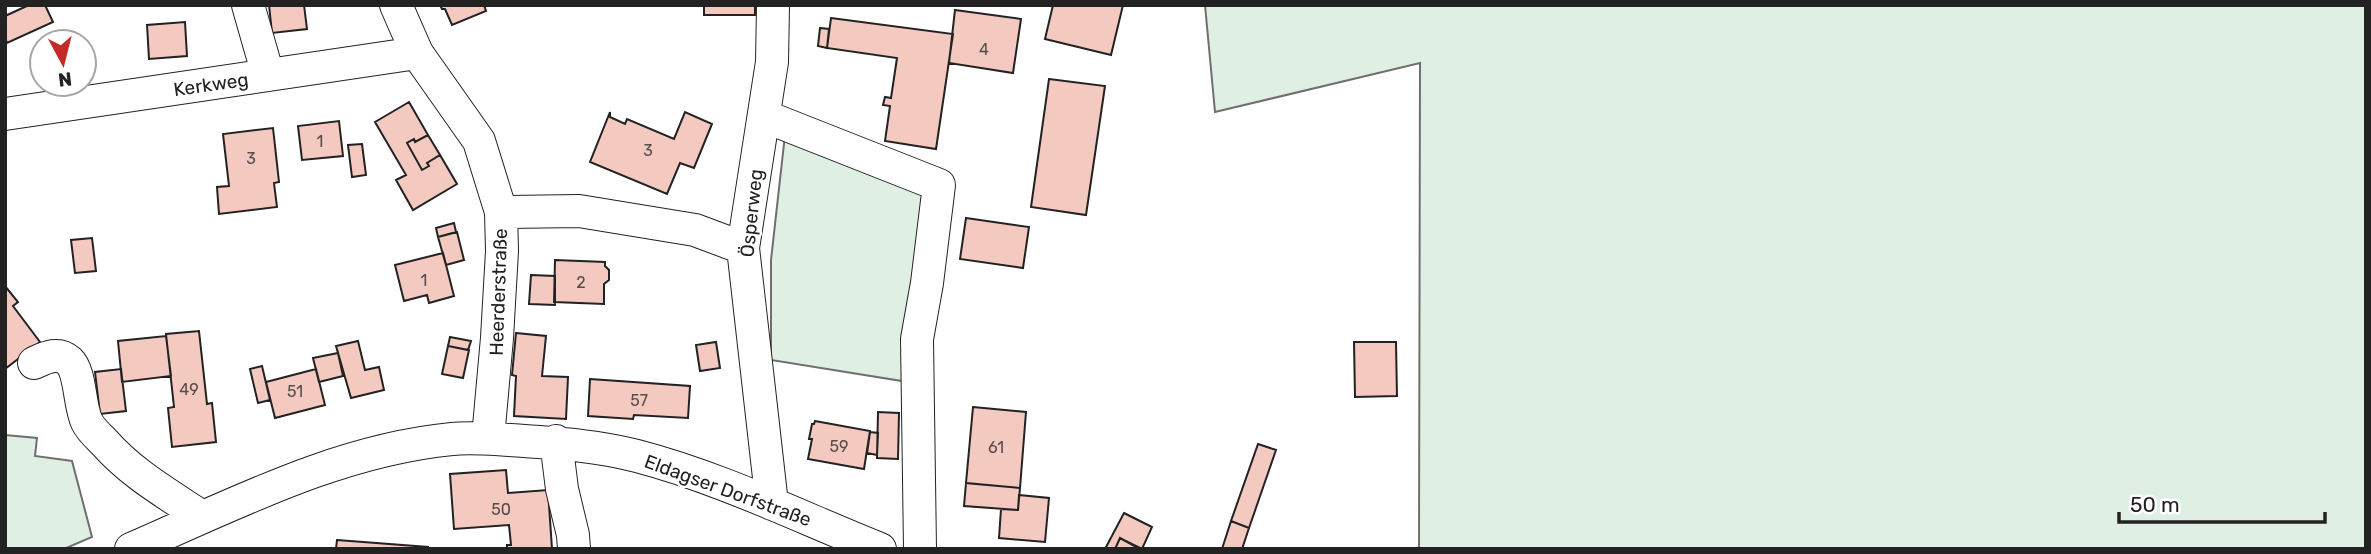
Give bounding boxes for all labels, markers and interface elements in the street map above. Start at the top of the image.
north arrow [28,28,98,98]
house number: 4 [979,40,989,59]
text: N [57,67,73,92]
street label: Kerkweg [172,68,250,101]
house number: 1 [317,132,323,151]
house number: 3 [643,141,653,160]
house number: 3 [246,149,256,168]
street label: Ösperweg [735,168,768,258]
street label: Heerderstraße [485,228,512,356]
house number: 1 [421,271,427,290]
house number: 2 [576,273,586,292]
house number: 49 [179,380,199,399]
house number: 51 [287,382,303,401]
house number: 57 [630,391,648,410]
house number: 59 [830,437,849,456]
house number: 61 [988,438,1004,457]
street label: Eldagser Dorfstraße [641,450,814,531]
scale bar [2119,480,2326,524]
text: 50 m [2130,492,2180,517]
house number: 50 [491,500,511,519]

